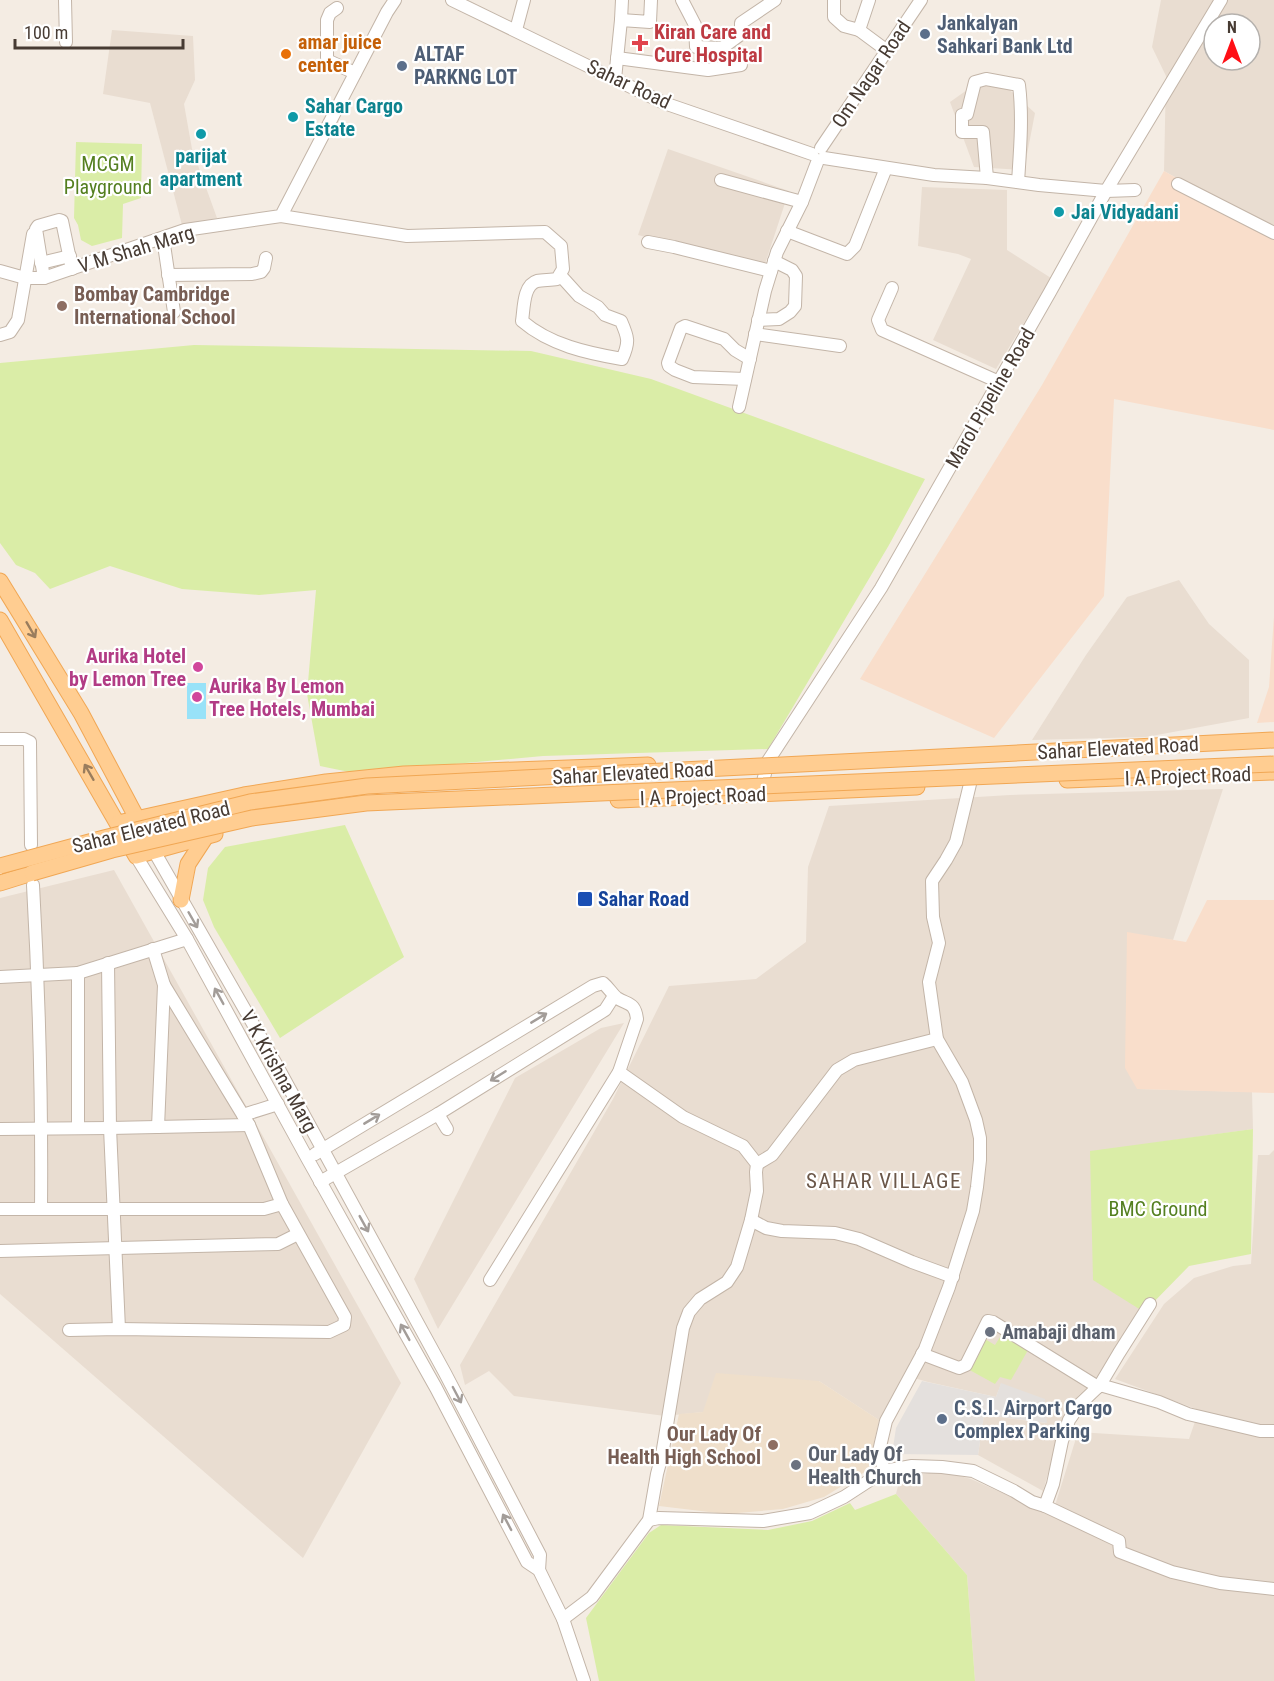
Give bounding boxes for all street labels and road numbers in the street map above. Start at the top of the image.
street label: Om Nagar Road [826,16,916,132]
street label: Sahar Road [583,54,675,114]
street label: V M Shah Marg [75,220,197,278]
street label: Marol Pipeline Road [940,324,1040,472]
street label: Sahar Elevated Road [1037,732,1199,764]
street label: Sahar Elevated Road [552,757,714,789]
street label: I A Project Road [1124,762,1252,790]
street label: I A Project Road [639,782,767,810]
street label: Sahar Elevated Road [70,796,232,858]
street label: V K Krishna Marg [236,1006,322,1136]

